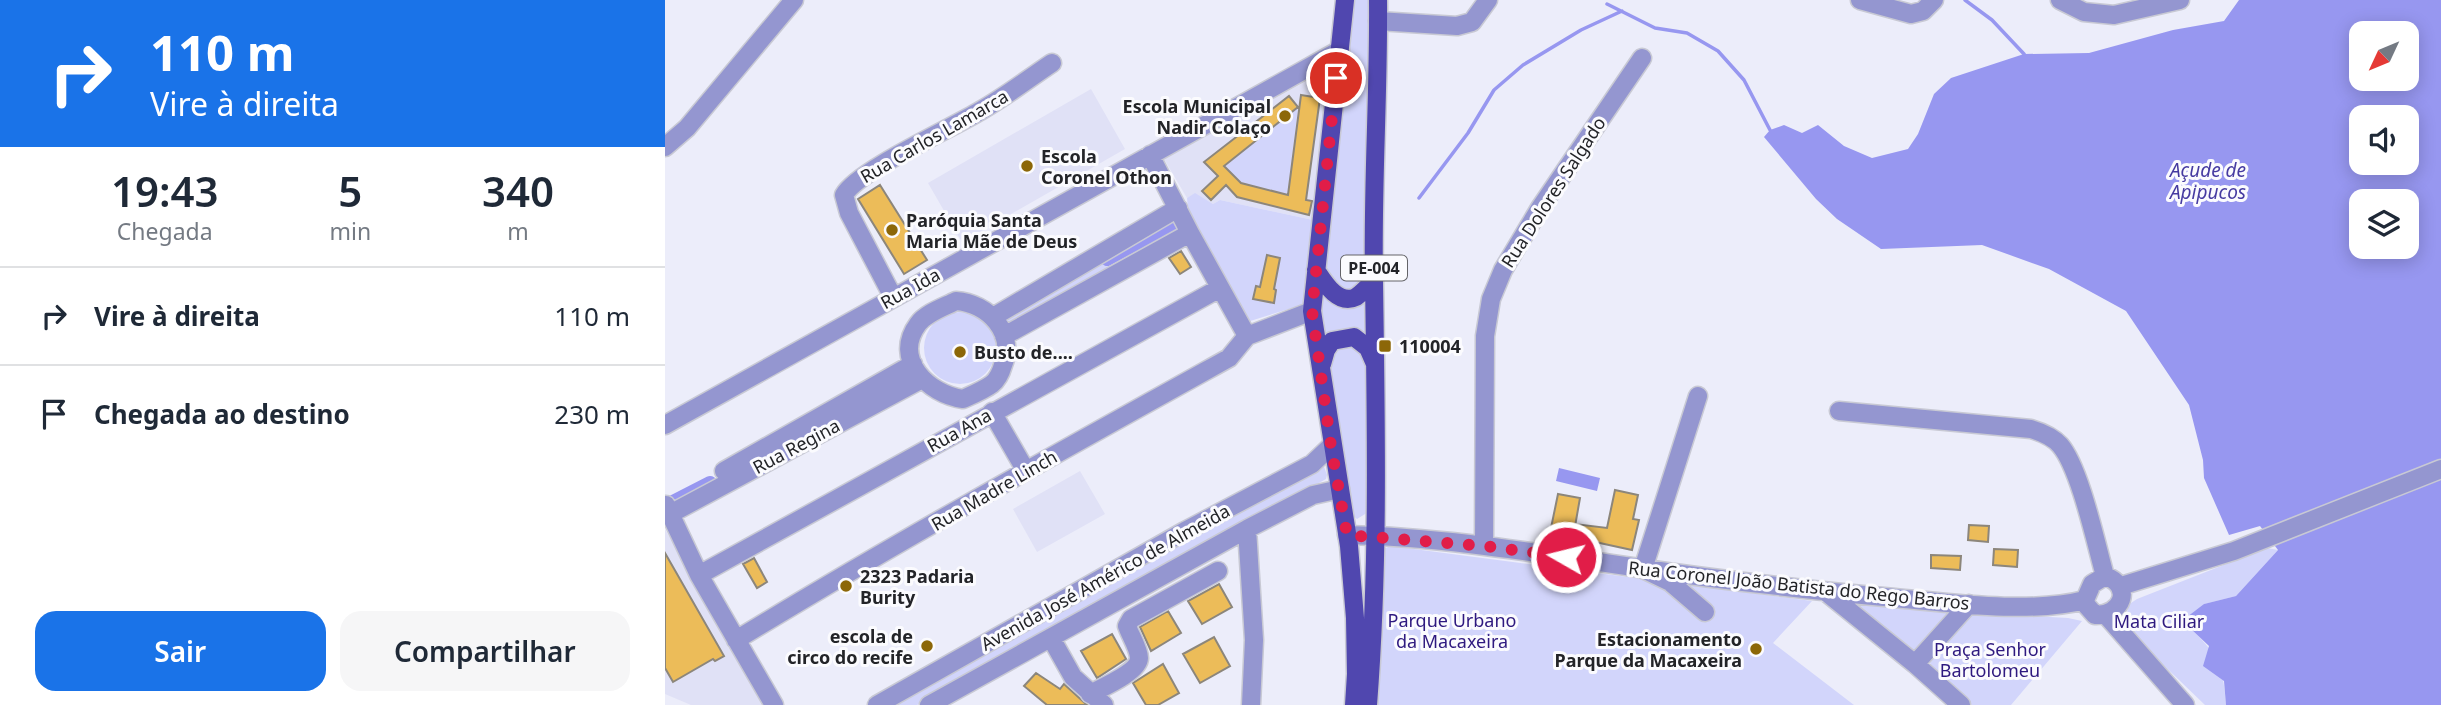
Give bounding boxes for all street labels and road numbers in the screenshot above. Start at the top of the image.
street label: Rua Carlos Lamarca [856,84,1012,188]
street label: Rua Dolores Salgado [1495,112,1611,272]
road number: PE-004 [1341,256,1407,280]
street label: Rua Ida [876,262,944,314]
street label: Rua Ana [923,403,995,457]
street label: Rua Regina [748,413,844,479]
street label: Rua Madre Linch [927,444,1061,536]
street label: Avenida José Américo de Almeida [976,498,1234,656]
street label: Rua Coronel João Batista do Rego Barros [1627,555,1971,615]

